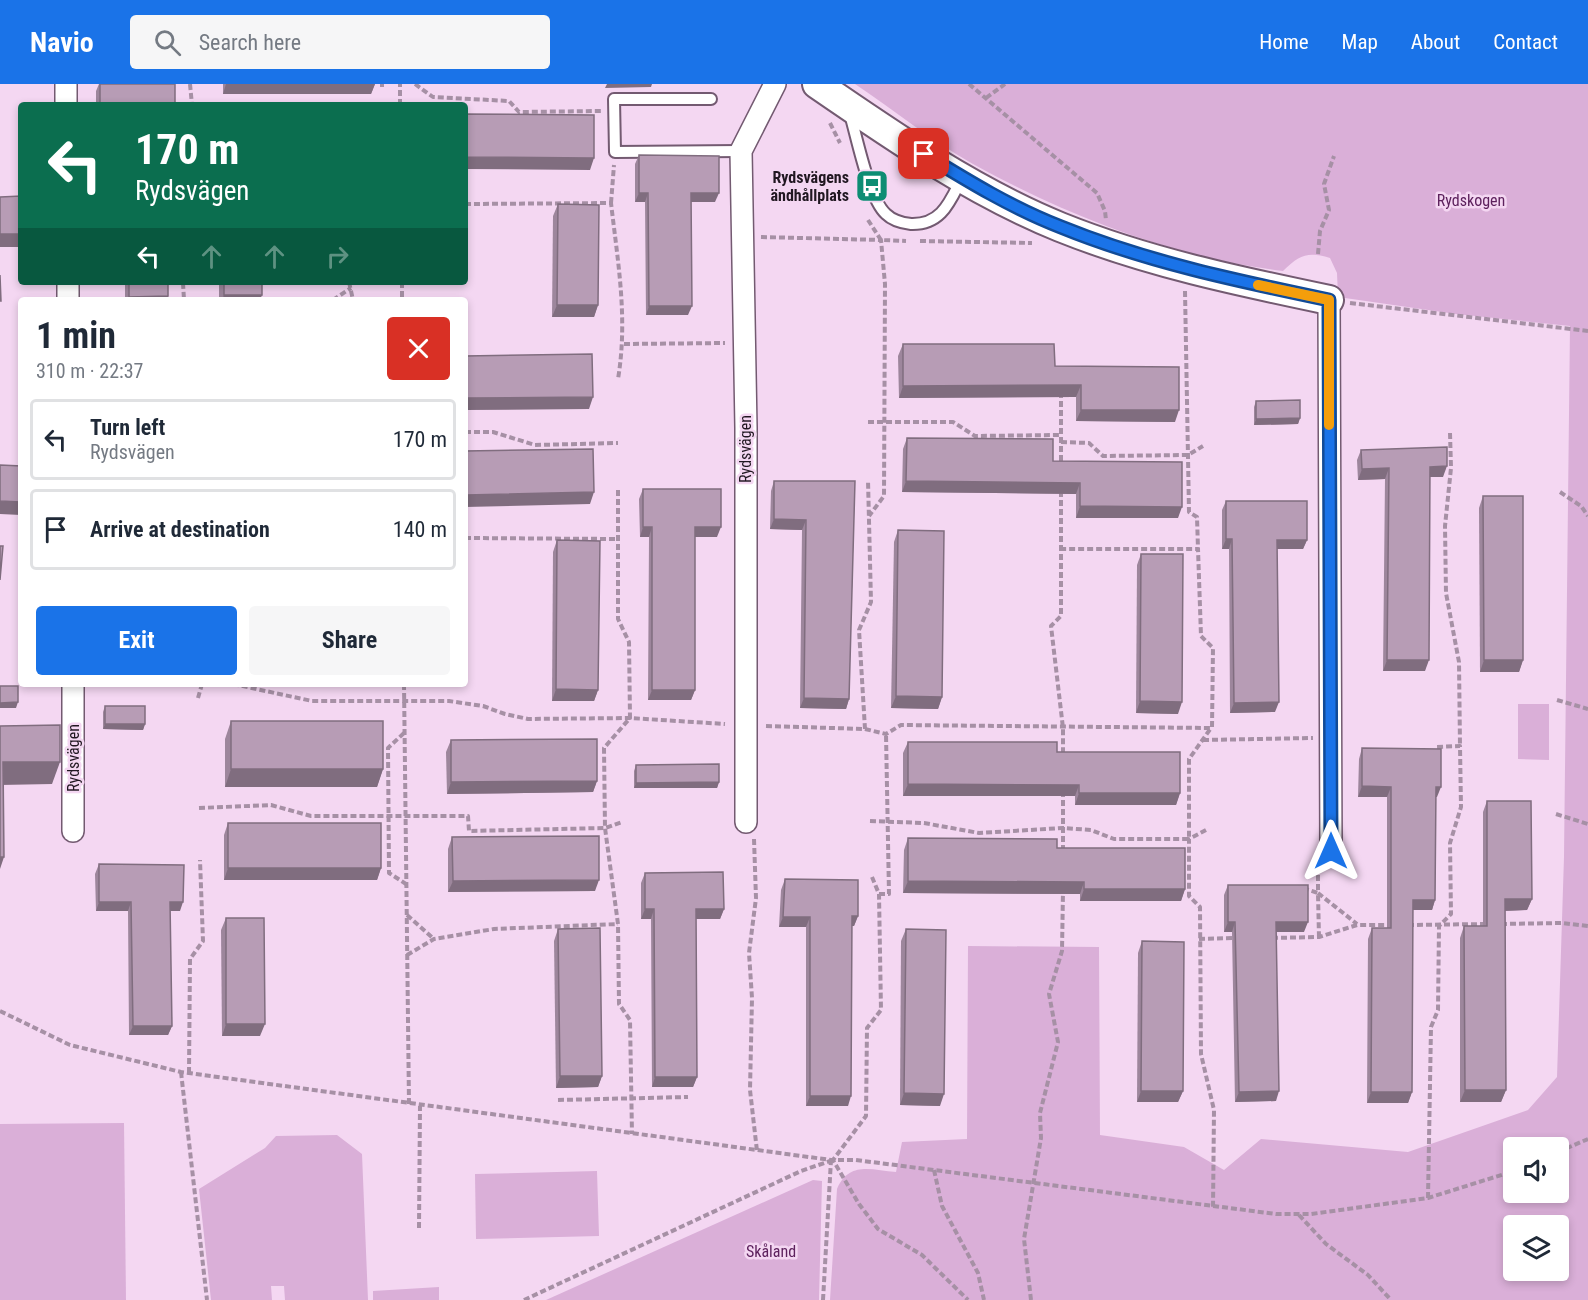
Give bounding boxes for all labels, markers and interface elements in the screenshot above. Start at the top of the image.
search box [130,15,550,69]
text: Navio [30,26,94,59]
icon: search [151,26,184,59]
text: Search here [199,30,301,55]
text: Home [1259,30,1309,54]
text: Map [1342,30,1378,54]
text: About [1411,30,1460,54]
text: Contact [1493,30,1558,54]
text: 170 m [135,125,240,174]
icon: left [36,126,114,204]
pin [898,128,949,179]
icon: arrive [907,137,940,170]
place label: Rydsvägens ändhållplats [771,168,849,205]
bus stop icon: Rydsvägens ändhållplats [854,168,890,204]
text: Rydsvägen [135,175,249,207]
park label: Rydskogen [1437,191,1505,210]
icon: left [132,240,165,273]
icon: ahead [195,240,228,273]
icon: ahead [258,240,291,273]
icon: right [321,240,354,273]
text: 1 min [36,315,116,357]
button: close [387,317,450,380]
text: 310 m · 22:37 [36,359,143,383]
text: Turn left [90,415,165,440]
street label: Rydsvägen [736,415,755,483]
icon: left [39,423,72,456]
text: 170 m [393,427,447,452]
text: Rydsvägen [90,440,175,464]
icon: arrive [39,513,72,546]
text: Arrive at destination [90,517,270,542]
text: 140 m [393,517,447,542]
button: Exit [36,606,237,675]
button: Share [249,606,450,675]
street label: Rydsvägen [64,724,83,792]
position arrow [1299,819,1363,883]
map controls [1503,1137,1569,1281]
button: sound [1503,1137,1569,1203]
button: layers [1503,1215,1569,1281]
park label: Skåland [746,1242,796,1261]

